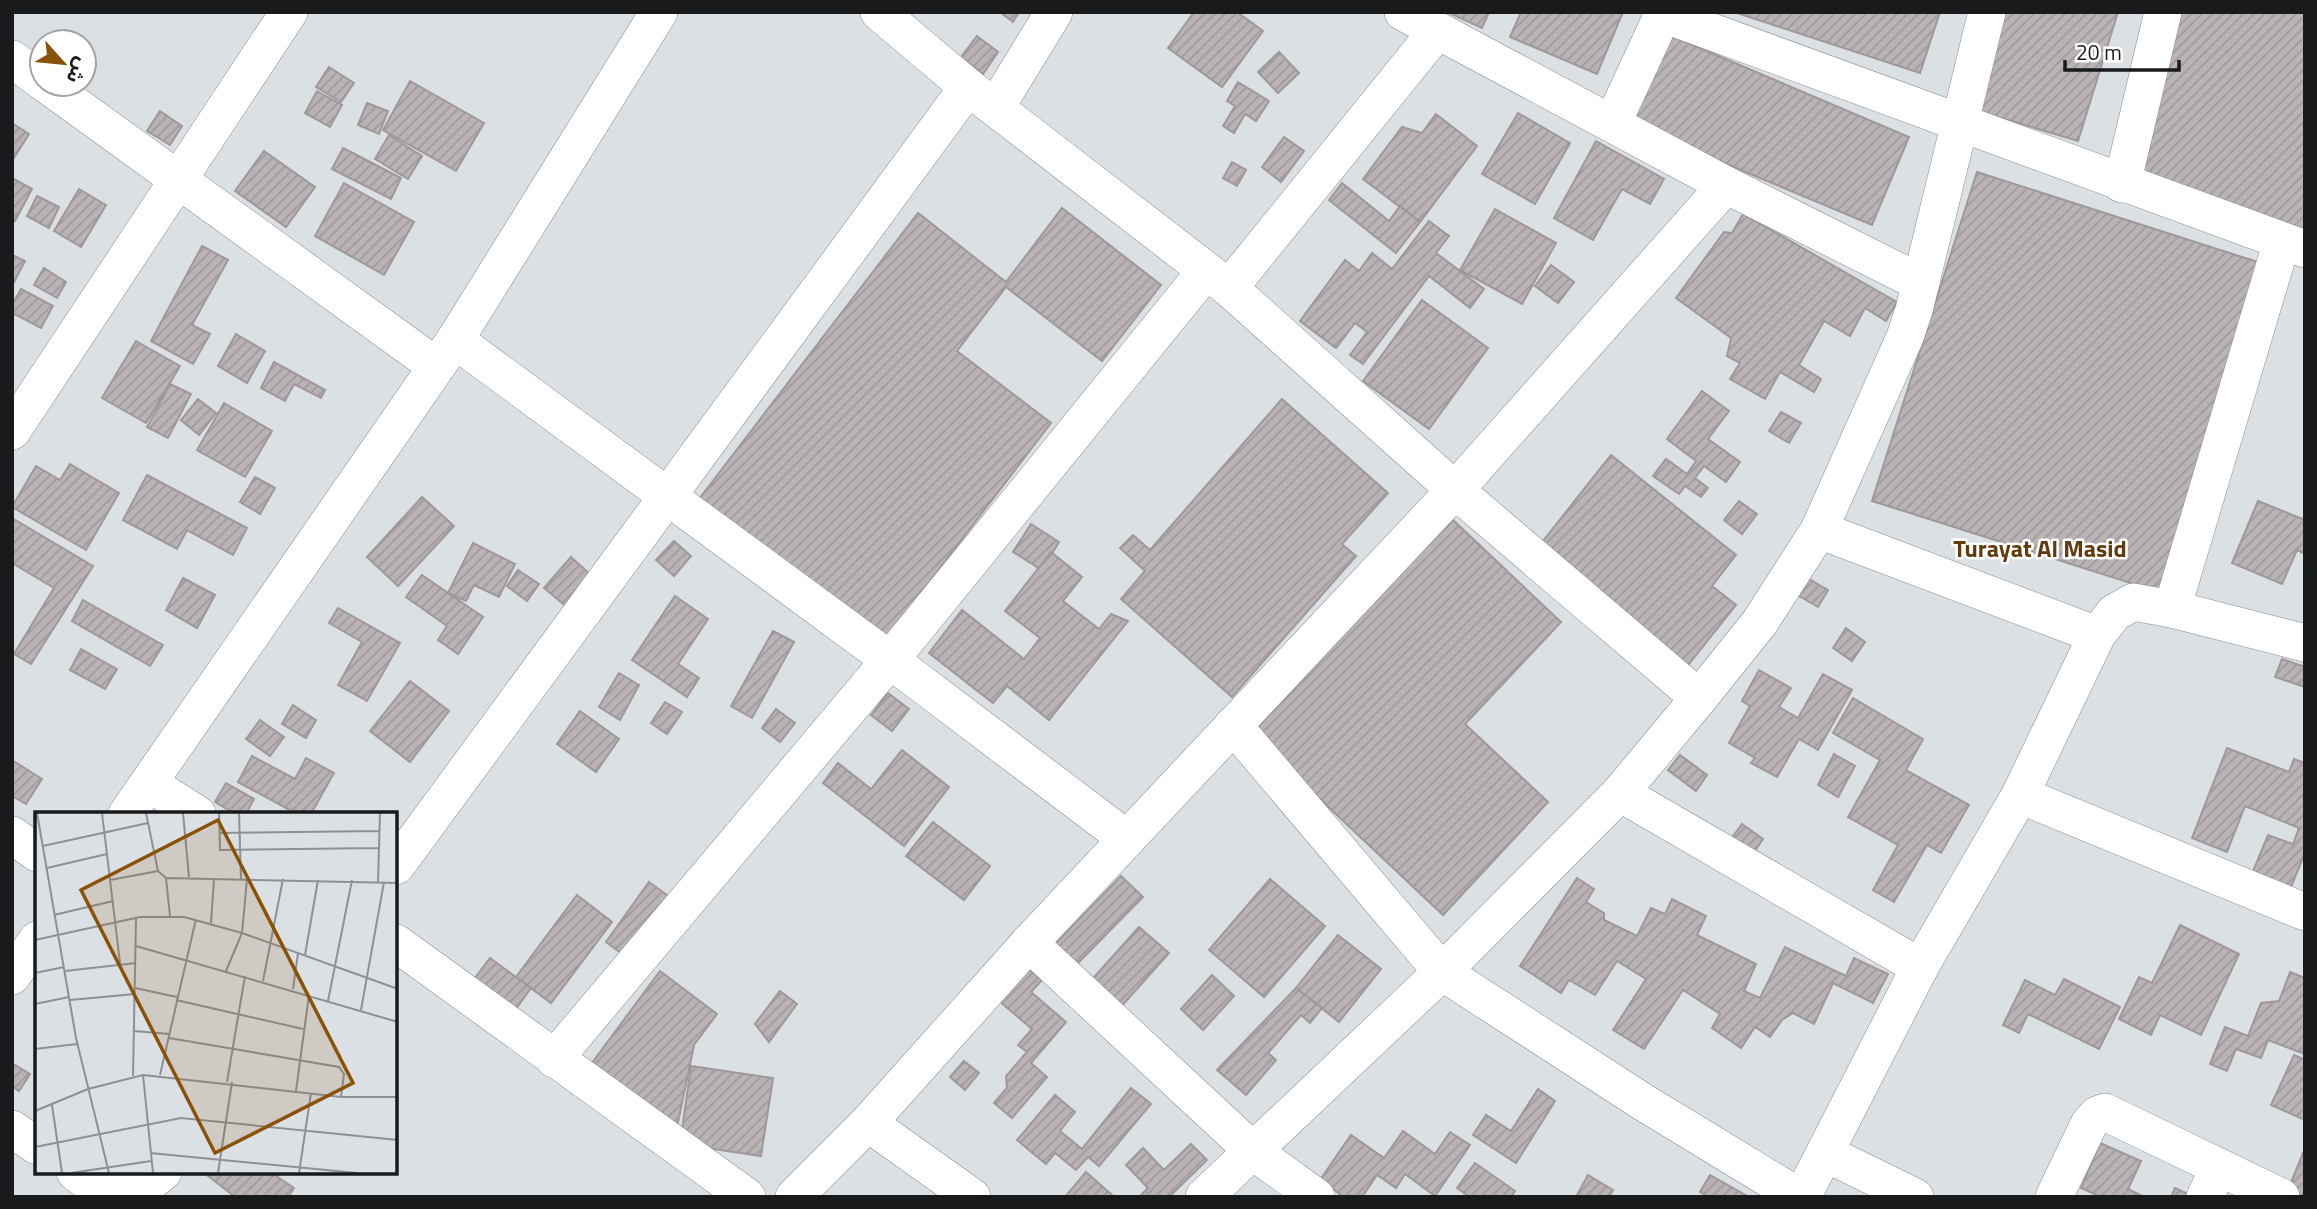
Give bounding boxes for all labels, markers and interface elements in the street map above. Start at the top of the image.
north arrow [28,28,98,98]
scale bar [2065,28,2179,72]
text: 20 m [2076,36,2122,68]
text: ش [60,53,97,89]
district label: Turayat Al Masid [1953,530,2127,566]
inset map [35,812,397,1174]

